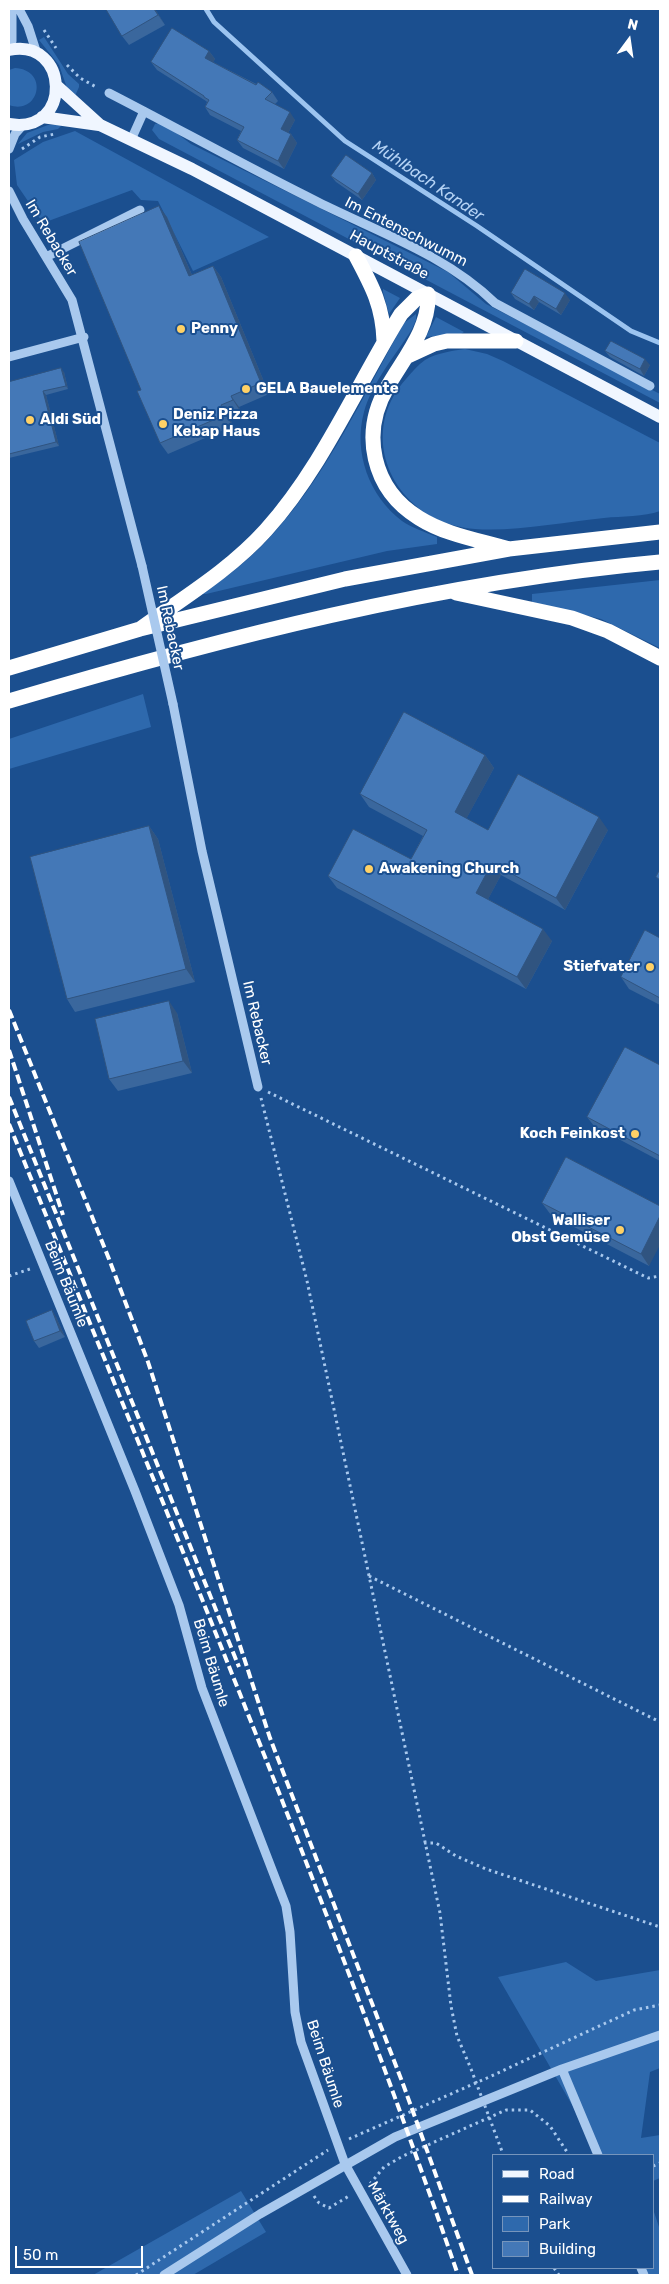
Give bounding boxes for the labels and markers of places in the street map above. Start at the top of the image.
place label: Penny [191,320,238,338]
marker: Penny [175,323,187,335]
place label: GELA Bauelemente [256,380,399,398]
marker: GELA Bauelemente [240,383,252,395]
place label: Deniz Pizza Kebap Haus [173,406,260,441]
place label: Aldi Süd [40,411,101,429]
marker: Aldi Süd [24,414,36,426]
marker: Deniz Pizza Kebap Haus [157,418,169,430]
place label: Awakening Church [379,860,519,878]
marker: Awakening Church [363,863,375,875]
place label: Stiefvater [563,958,640,976]
marker: Stiefvater [644,961,656,973]
place label: Koch Feinkost [520,1125,625,1143]
marker: Koch Feinkost [629,1128,641,1140]
place label: Walliser Obst Gemüse [511,1212,610,1247]
marker: Walliser Obst Gemüse [614,1224,626,1236]

